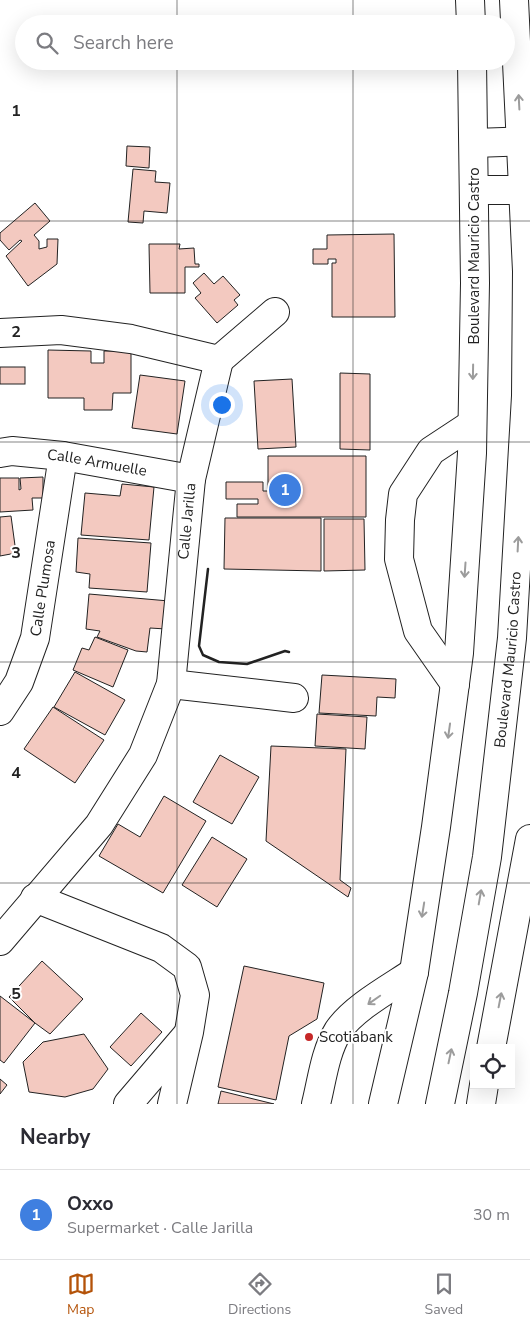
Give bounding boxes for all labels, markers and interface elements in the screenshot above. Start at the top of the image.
search box [15,15,515,70]
icon: search [33,29,61,57]
text: Search here [73,30,174,56]
one-way arrow [515,94,524,110]
text: 1 [11,100,21,122]
street label: Boulevard Mauricio Castro [464,167,484,345]
text: 2 [11,321,21,343]
one-way arrow [468,364,478,380]
your location [209,392,235,418]
street label: Calle Armuelle [46,445,148,481]
pin: 1 [269,471,301,509]
street label: Calle Jarilla [173,482,201,561]
one-way arrow [513,536,522,552]
street label: Calle Plumosa [25,539,60,638]
text: 3 [11,542,21,564]
one-way arrow [461,561,470,577]
street label: Boulevard Mauricio Castro [490,571,526,749]
one-way arrow [444,723,454,739]
text: 4 [11,762,21,784]
one-way arrow [475,889,485,905]
one-way arrow [418,901,428,917]
text: 5 [11,983,21,1005]
one-way arrow [496,992,506,1008]
one-way arrow [367,995,381,1005]
place label: Scotiabank [319,1027,393,1047]
marker: Scotiabank [303,1031,315,1043]
map controls [470,1044,515,1089]
button: locate [470,1044,515,1089]
one-way arrow [446,1049,455,1065]
text: Nearby [20,1123,90,1151]
text: Oxxo [67,1191,113,1217]
text: 1 [31,1204,41,1226]
text: 30 m [473,1204,510,1226]
text: Supermarket · Calle Jarilla [67,1217,253,1239]
tab: Map [67,1270,95,1319]
tab: Directions [228,1270,291,1319]
tab: Saved [425,1270,463,1319]

